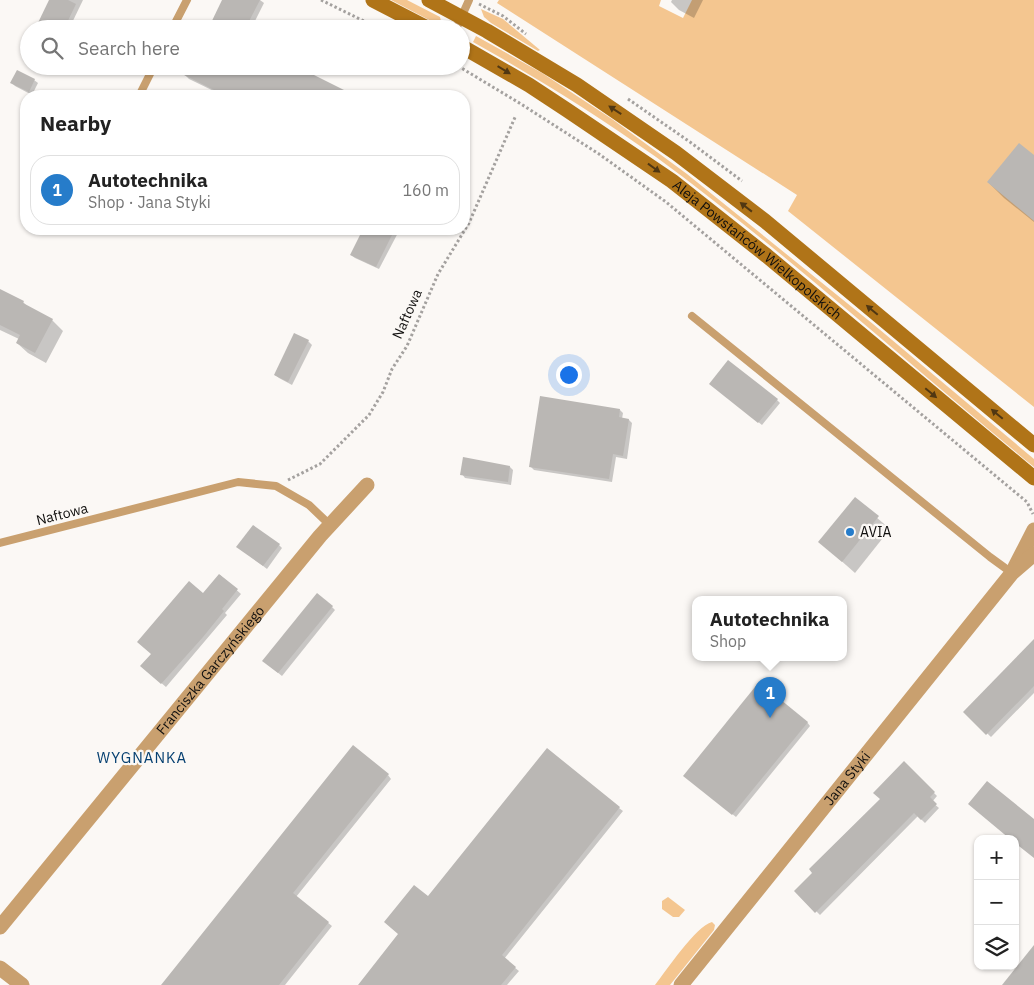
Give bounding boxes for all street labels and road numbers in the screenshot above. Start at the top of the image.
street label: Aleja Powstańców Wielkopolskich [669,176,845,323]
street label: Naftowa [388,286,426,342]
street label: Naftowa [34,499,90,529]
street label: Franciszka Garczyńskiego [152,602,268,738]
street label: Jana Styki [820,748,874,809]

